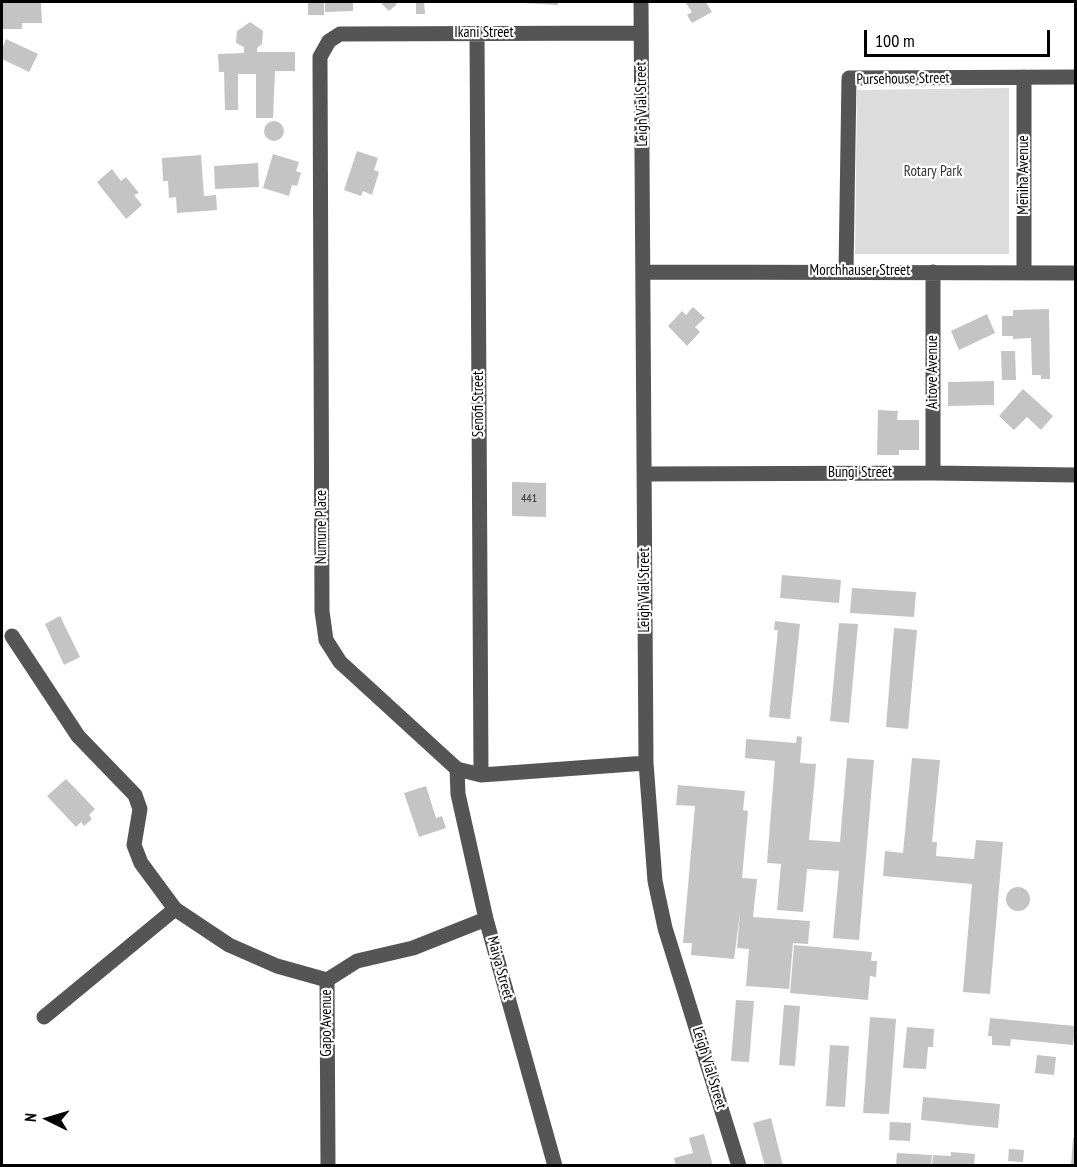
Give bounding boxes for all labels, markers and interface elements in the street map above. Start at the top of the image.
scale bar [867,18,1053,56]
street label: Ikani Street [454,24,514,42]
text: 100 m [875,29,915,52]
street label: Leigh Vial Street [632,61,652,147]
street label: Pursehouse Street [856,69,950,89]
street label: Meniha Avenue [1015,135,1033,215]
park label: Rotary Park [904,163,962,181]
street label: Morchhauser Street [810,262,910,280]
street label: Aitove Avenue [924,335,942,409]
street label: Senofi Street [470,371,488,437]
street label: Bungi Street [828,464,892,482]
street label: Numune Place [313,490,331,564]
house number: 441 [521,492,537,506]
street label: Leigh Vial Street [636,547,654,633]
street label: Maiya Street [483,934,517,1002]
street label: Gapo Avenue [318,989,336,1057]
street label: Leigh Vial Street [688,1025,730,1111]
north arrow [18,1089,78,1149]
text: N [20,1112,40,1123]

